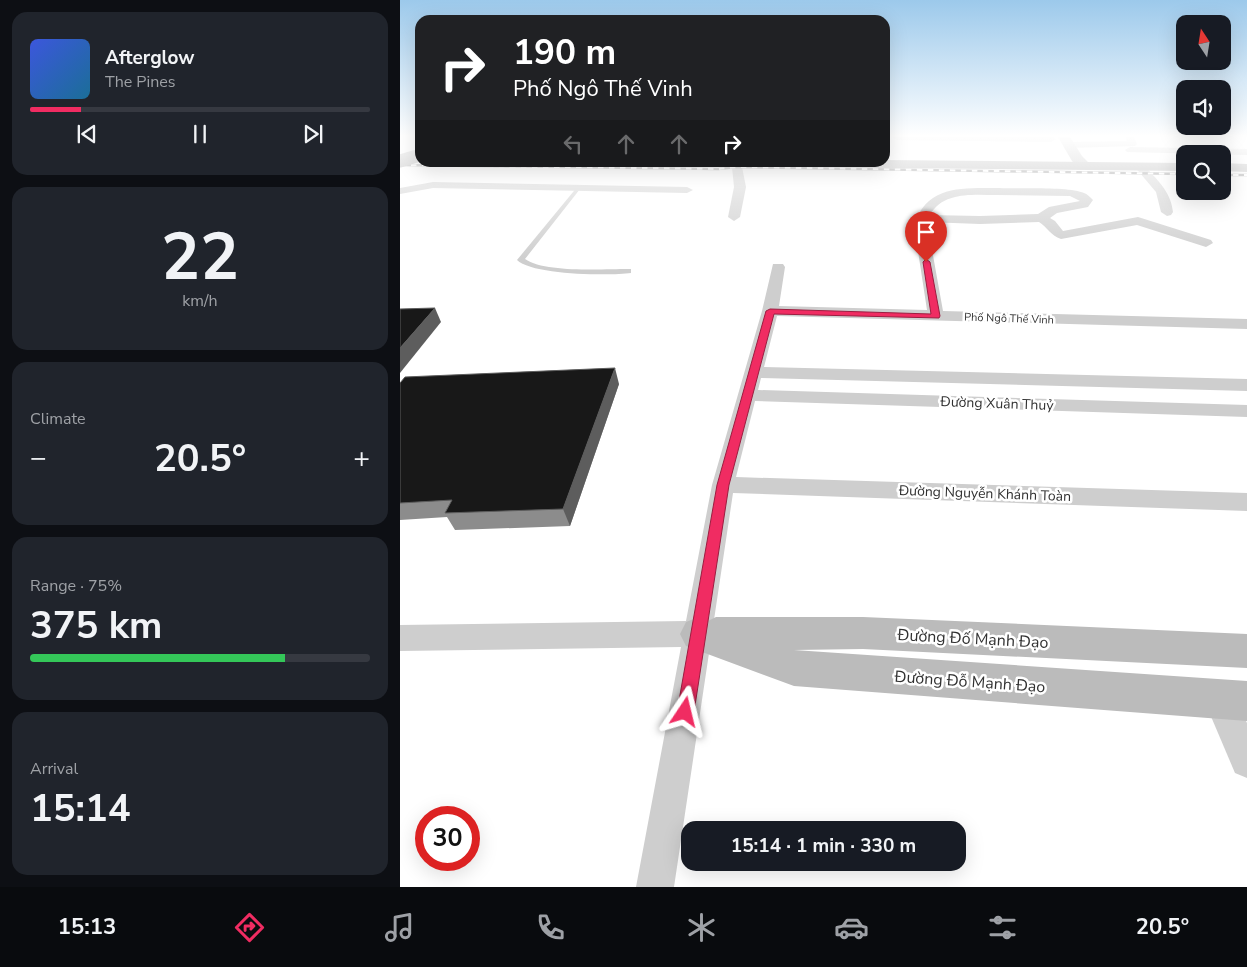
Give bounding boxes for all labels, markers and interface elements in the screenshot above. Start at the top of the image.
north arrow [1176,15,1231,70]
map controls [1176,15,1231,200]
text: 190 m [513,29,616,76]
icon: right [430,35,495,100]
text: Afterglow [105,45,195,71]
text: The Pines [105,71,175,93]
text: Phố Ngô Thế Vinh [513,74,693,104]
button: sound [1176,80,1231,135]
icon: previous [73,120,101,148]
icon: pause [186,120,214,148]
icon: next [299,120,327,148]
icon: left [559,130,587,158]
icon: ahead [612,130,640,158]
icon: ahead [665,130,693,158]
icon: right [718,130,746,158]
button: search [1176,145,1231,200]
pin [905,211,947,262]
text: 22 [161,213,239,302]
icon: arrive [912,218,940,246]
text: km/h [182,290,218,312]
street label: Phố Ngô Thế Vinh [964,309,1054,328]
street label: Đường Xuân Thuỷ [939,392,1055,415]
text: Climate [30,408,85,430]
text: 20.5° [154,433,246,484]
text: − [30,439,47,477]
text: + [353,439,370,477]
street label: Đường Nguyễn Khánh Toàn [897,481,1071,506]
text: Range · 75% [30,575,122,597]
text: 375 km [30,600,162,651]
street label: Đường Đố Mạnh Đạo [896,624,1049,654]
street label: Đường Đỗ Mạnh Đạo [893,666,1046,698]
position arrow [658,685,710,737]
text: Arrival [30,758,78,780]
text: 15:14 [30,783,131,834]
speed limit sign: 30 [415,806,480,871]
text: 15:14 · 1 min · 330 m [731,833,916,859]
icon: directions [232,910,267,945]
icon: music [382,910,417,945]
icon: phone [533,910,568,945]
icon: climate [684,910,719,945]
icon: car [834,910,869,945]
icon: filters [985,910,1020,945]
text: 15:13 [58,912,116,942]
text: 20.5° [1136,912,1189,942]

